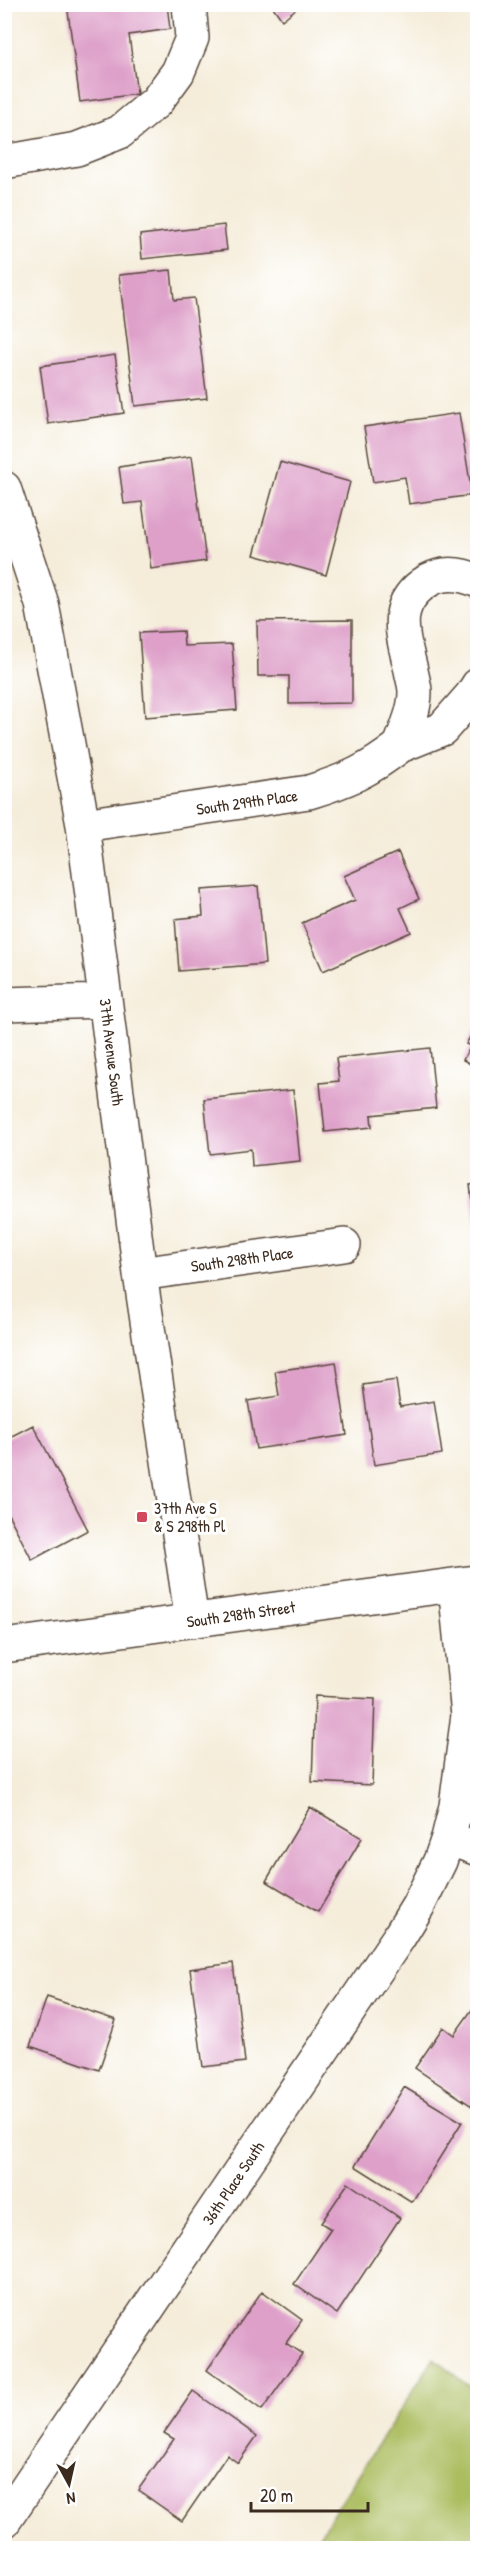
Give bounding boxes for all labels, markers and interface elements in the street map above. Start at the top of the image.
street label: South 299th Place [195,784,300,820]
street label: 37th Avenue South [95,997,130,1107]
street label: South 298th Place [189,1241,295,1277]
place label: 37th Ave S & S 298th Pl [154,1497,226,1537]
marker: 37th Ave S & S 298th Pl [135,1510,149,1524]
street label: South 298th Street [185,1595,297,1633]
street label: 36th Place South [197,2137,269,2229]
north arrow [39,2454,99,2514]
scale bar [251,2475,368,2513]
text: 20 m [260,2483,293,2508]
text: N [65,2487,77,2510]

